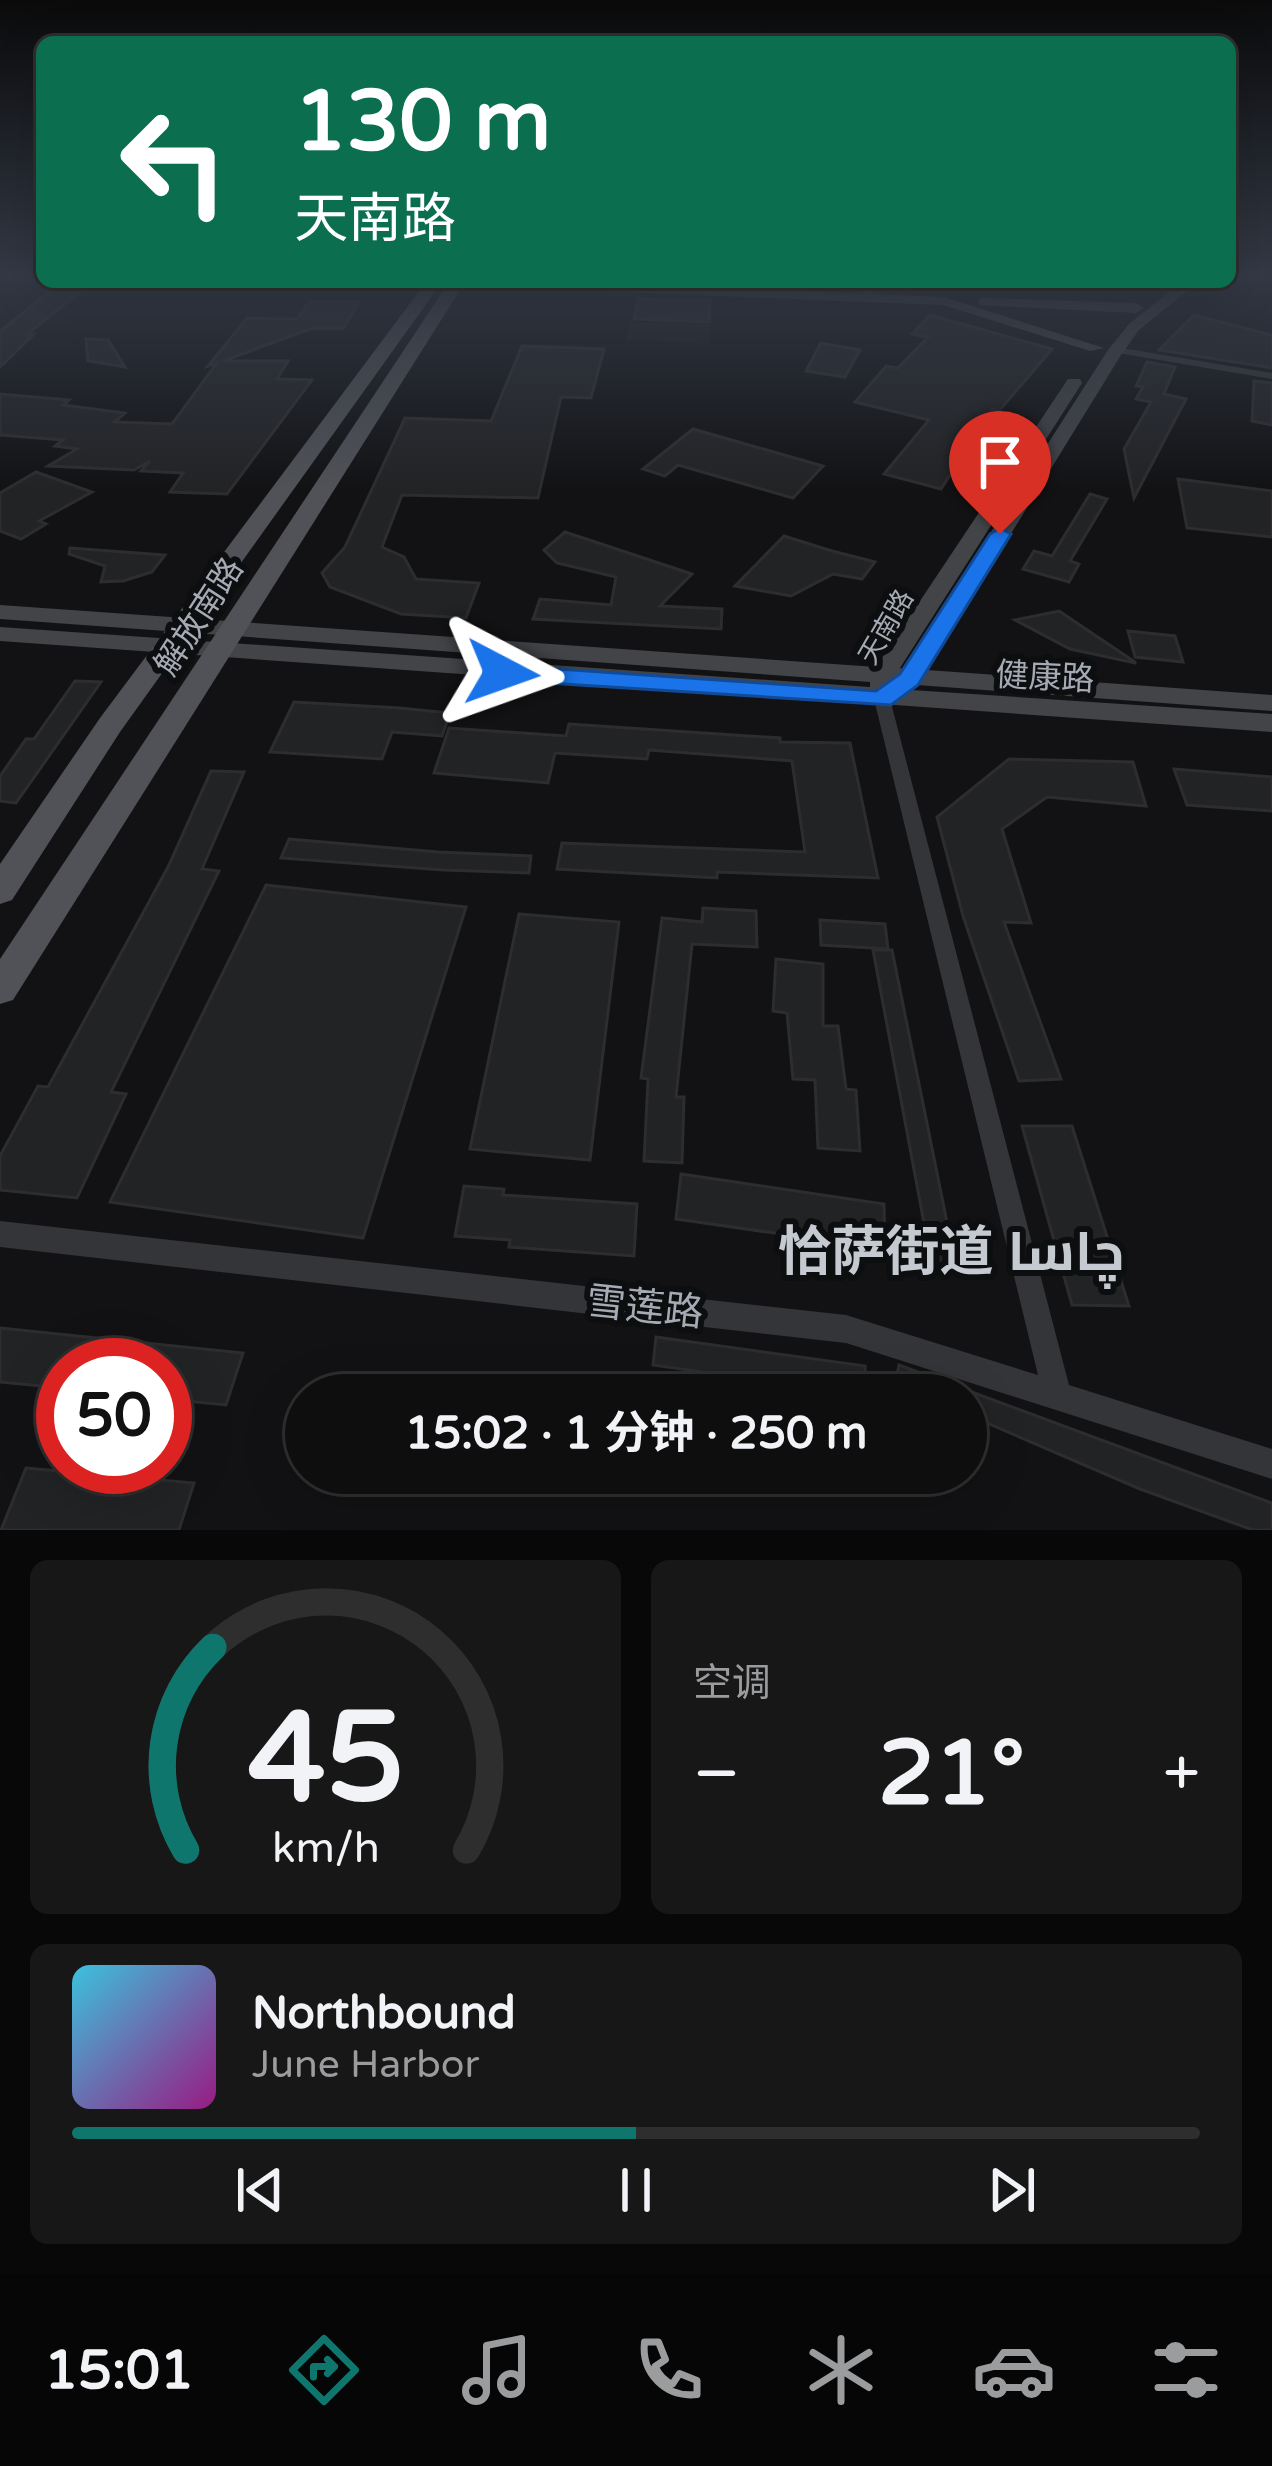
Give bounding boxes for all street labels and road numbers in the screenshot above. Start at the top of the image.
street label: 解放南路 [147,551,252,683]
street label: 天南路 [852,584,921,671]
street label: 健康路 [994,655,1095,700]
street label: 雪莲路 [584,1278,705,1337]

